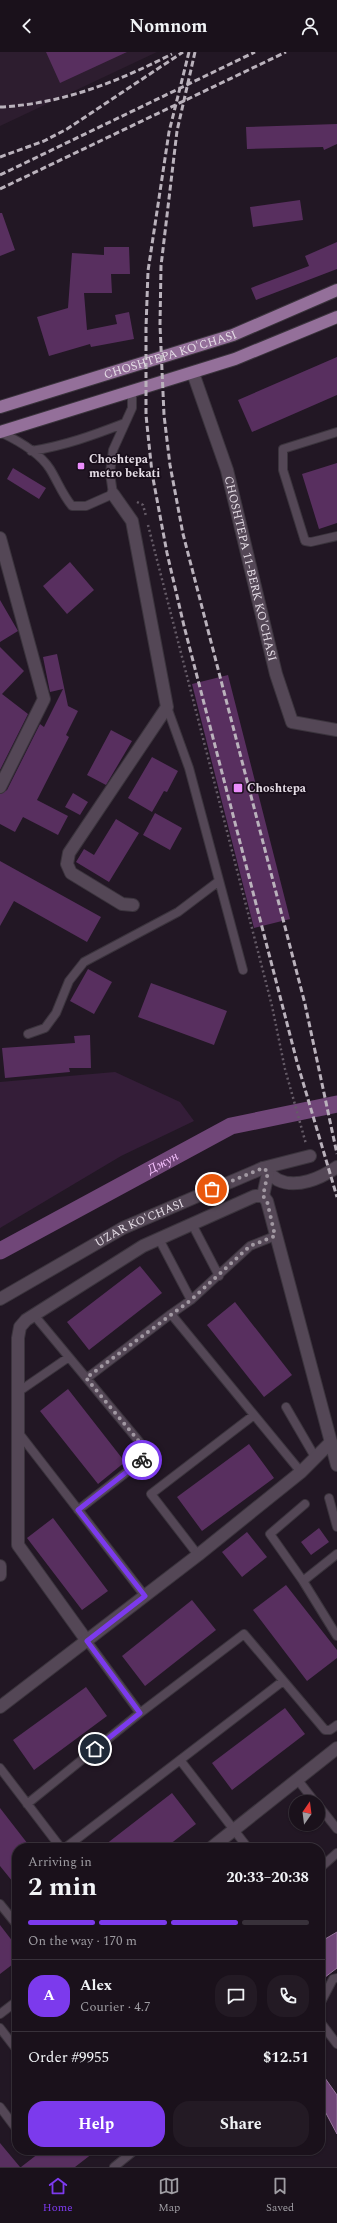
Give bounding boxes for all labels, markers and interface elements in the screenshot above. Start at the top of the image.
text: Nomnom [130,13,207,40]
icon: back [16,15,38,37]
icon: person [299,15,321,37]
street label: CHOSHTEPA KO'CHASI [101,325,240,384]
place label: Choshtepa metro bekati [89,450,160,483]
marker: Choshtepa metro bekati [76,461,86,471]
street label: CHOSHTEPA 11-BERK KO'CHASI [219,474,282,663]
place label: Choshtepa [247,779,307,798]
marker: Choshtepa [232,782,244,794]
water label: Джун [143,1146,182,1180]
pin [195,1172,229,1206]
icon: bag [201,1178,223,1200]
street label: UZAR KO'CHASI [91,1194,187,1252]
courier [122,1440,162,1480]
icon: bike [131,1449,153,1471]
pin [78,1732,112,1766]
icon: home [84,1738,106,1760]
north arrow [289,1795,325,1831]
map controls [289,1795,325,1831]
text: Arriving in [28,1852,92,1872]
text: 20:33–20:38 [226,1866,309,1889]
text: 2 min [28,1867,97,1907]
text: On the way · 170 m [28,1931,137,1951]
text: Alex [80,1974,112,1997]
button: chat [215,1975,257,2017]
button: phone [267,1975,309,2017]
text: A [43,1984,55,2007]
text: Courier · 4.7 [80,1997,150,2017]
text: Order #9955 [28,2046,109,2069]
text: $12.51 [263,2046,309,2069]
button: Help [28,2101,165,2147]
button: Share [173,2101,309,2147]
tab: Home [43,2175,72,2216]
tab: Map [158,2175,180,2216]
tab: Saved [266,2175,294,2216]

